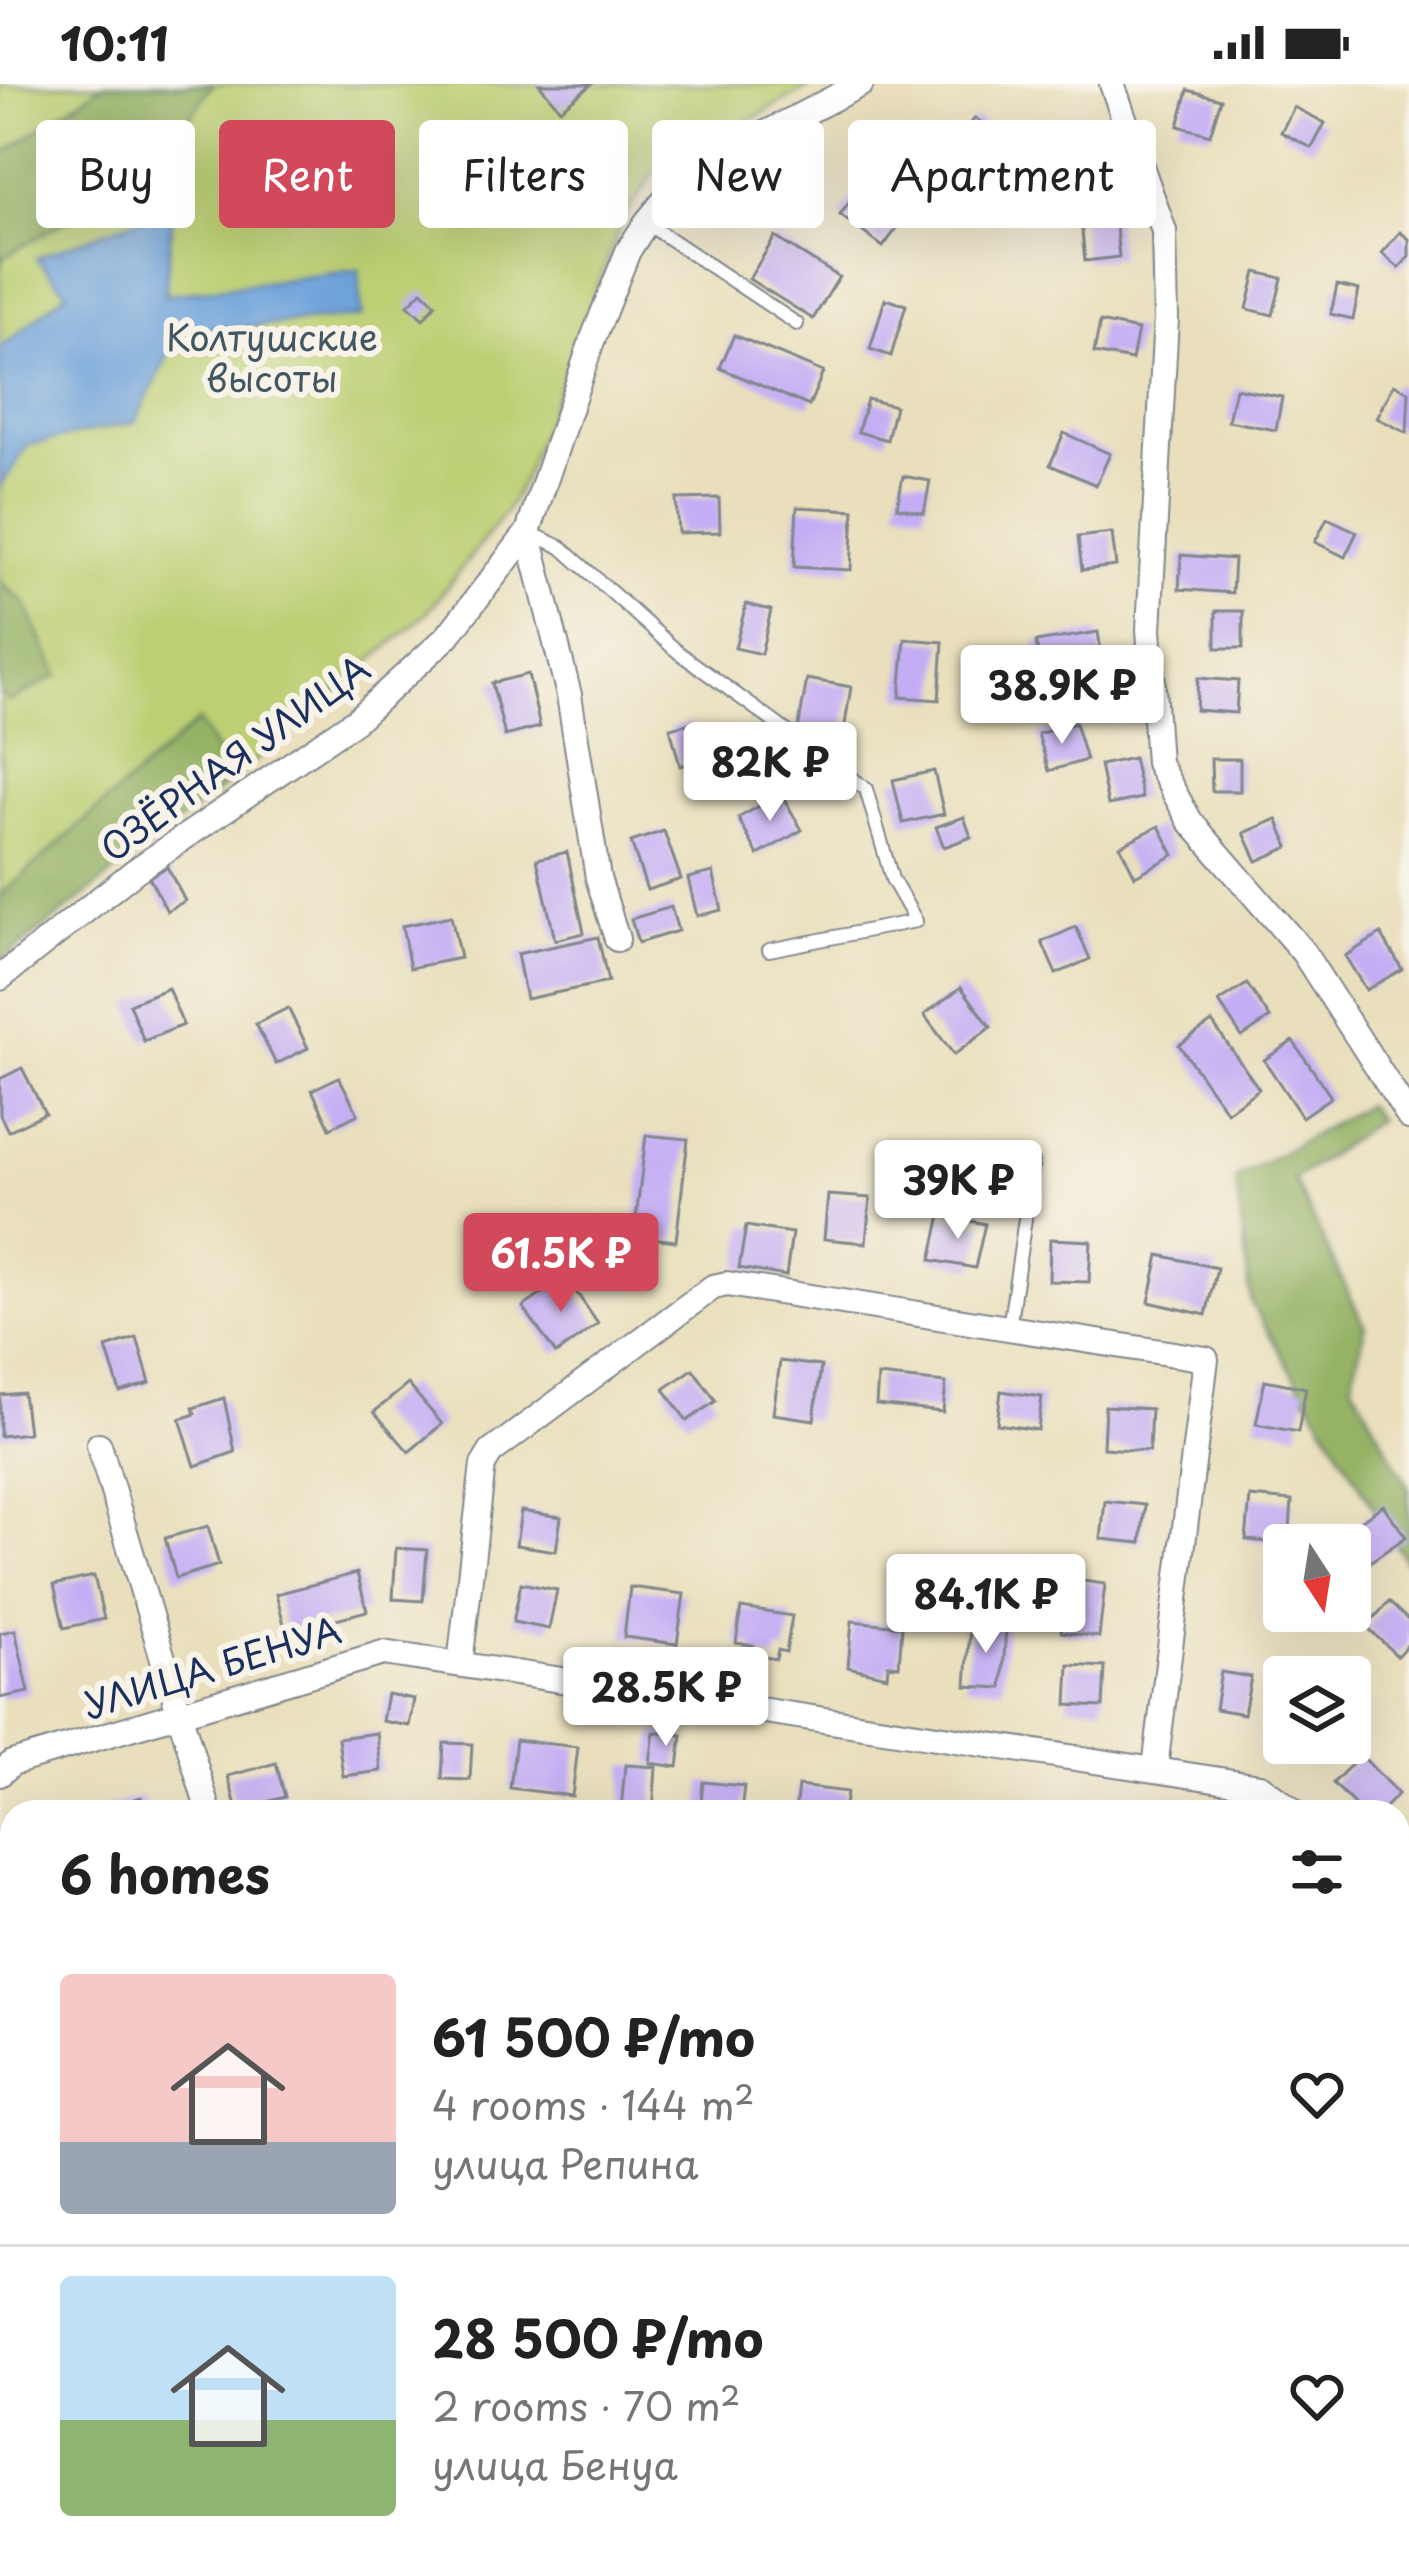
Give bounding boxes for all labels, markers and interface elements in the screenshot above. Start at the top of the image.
text: 10:11 [60,8,169,76]
chip: Buy [36,120,195,228]
chip: Rent [219,120,395,228]
chip: Filters [419,120,628,228]
chip: New [652,120,824,228]
chip: Apartment [848,120,1156,228]
park label: Колтушские высоты [166,309,378,404]
street label: ОЗЁРНАЯ УЛИЦА [88,641,380,873]
pin: 38.9K ₽ [951,645,1173,747]
text: 38.9K ₽ [988,654,1136,713]
pin: 82K ₽ [686,722,854,824]
text: 82K ₽ [711,731,829,790]
pin: 39K ₽ [874,1140,1042,1242]
text: 39K ₽ [902,1149,1014,1208]
pin: 61.5K ₽ [450,1213,672,1315]
text: 61.5K ₽ [490,1222,632,1281]
north arrow [1263,1524,1371,1632]
map controls [1263,1524,1371,1764]
pin: 84.1K ₽ [875,1554,1097,1656]
text: 84.1K ₽ [913,1563,1059,1622]
street label: УЛИЦА БЕНУА [77,1601,347,1731]
pin: 28.5K ₽ [555,1647,777,1749]
text: 28.5K ₽ [590,1656,742,1715]
button: layers [1263,1656,1371,1764]
text: 6 homes [60,1834,270,1911]
icon: filters [1284,1839,1350,1905]
text: 61 500 ₽/mo [432,1997,755,2074]
icon: home [156,2022,300,2166]
icon: heart [1284,2061,1350,2127]
text: 4 rooms · 144 m² [432,2074,755,2133]
text: улица Репина [432,2133,698,2192]
text: 28 500 ₽/mo [432,2298,763,2375]
icon: home [156,2324,300,2468]
icon: heart [1284,2363,1350,2429]
text: 2 rooms · 70 m² [432,2375,741,2434]
text: улица Бенуа [432,2434,678,2493]

